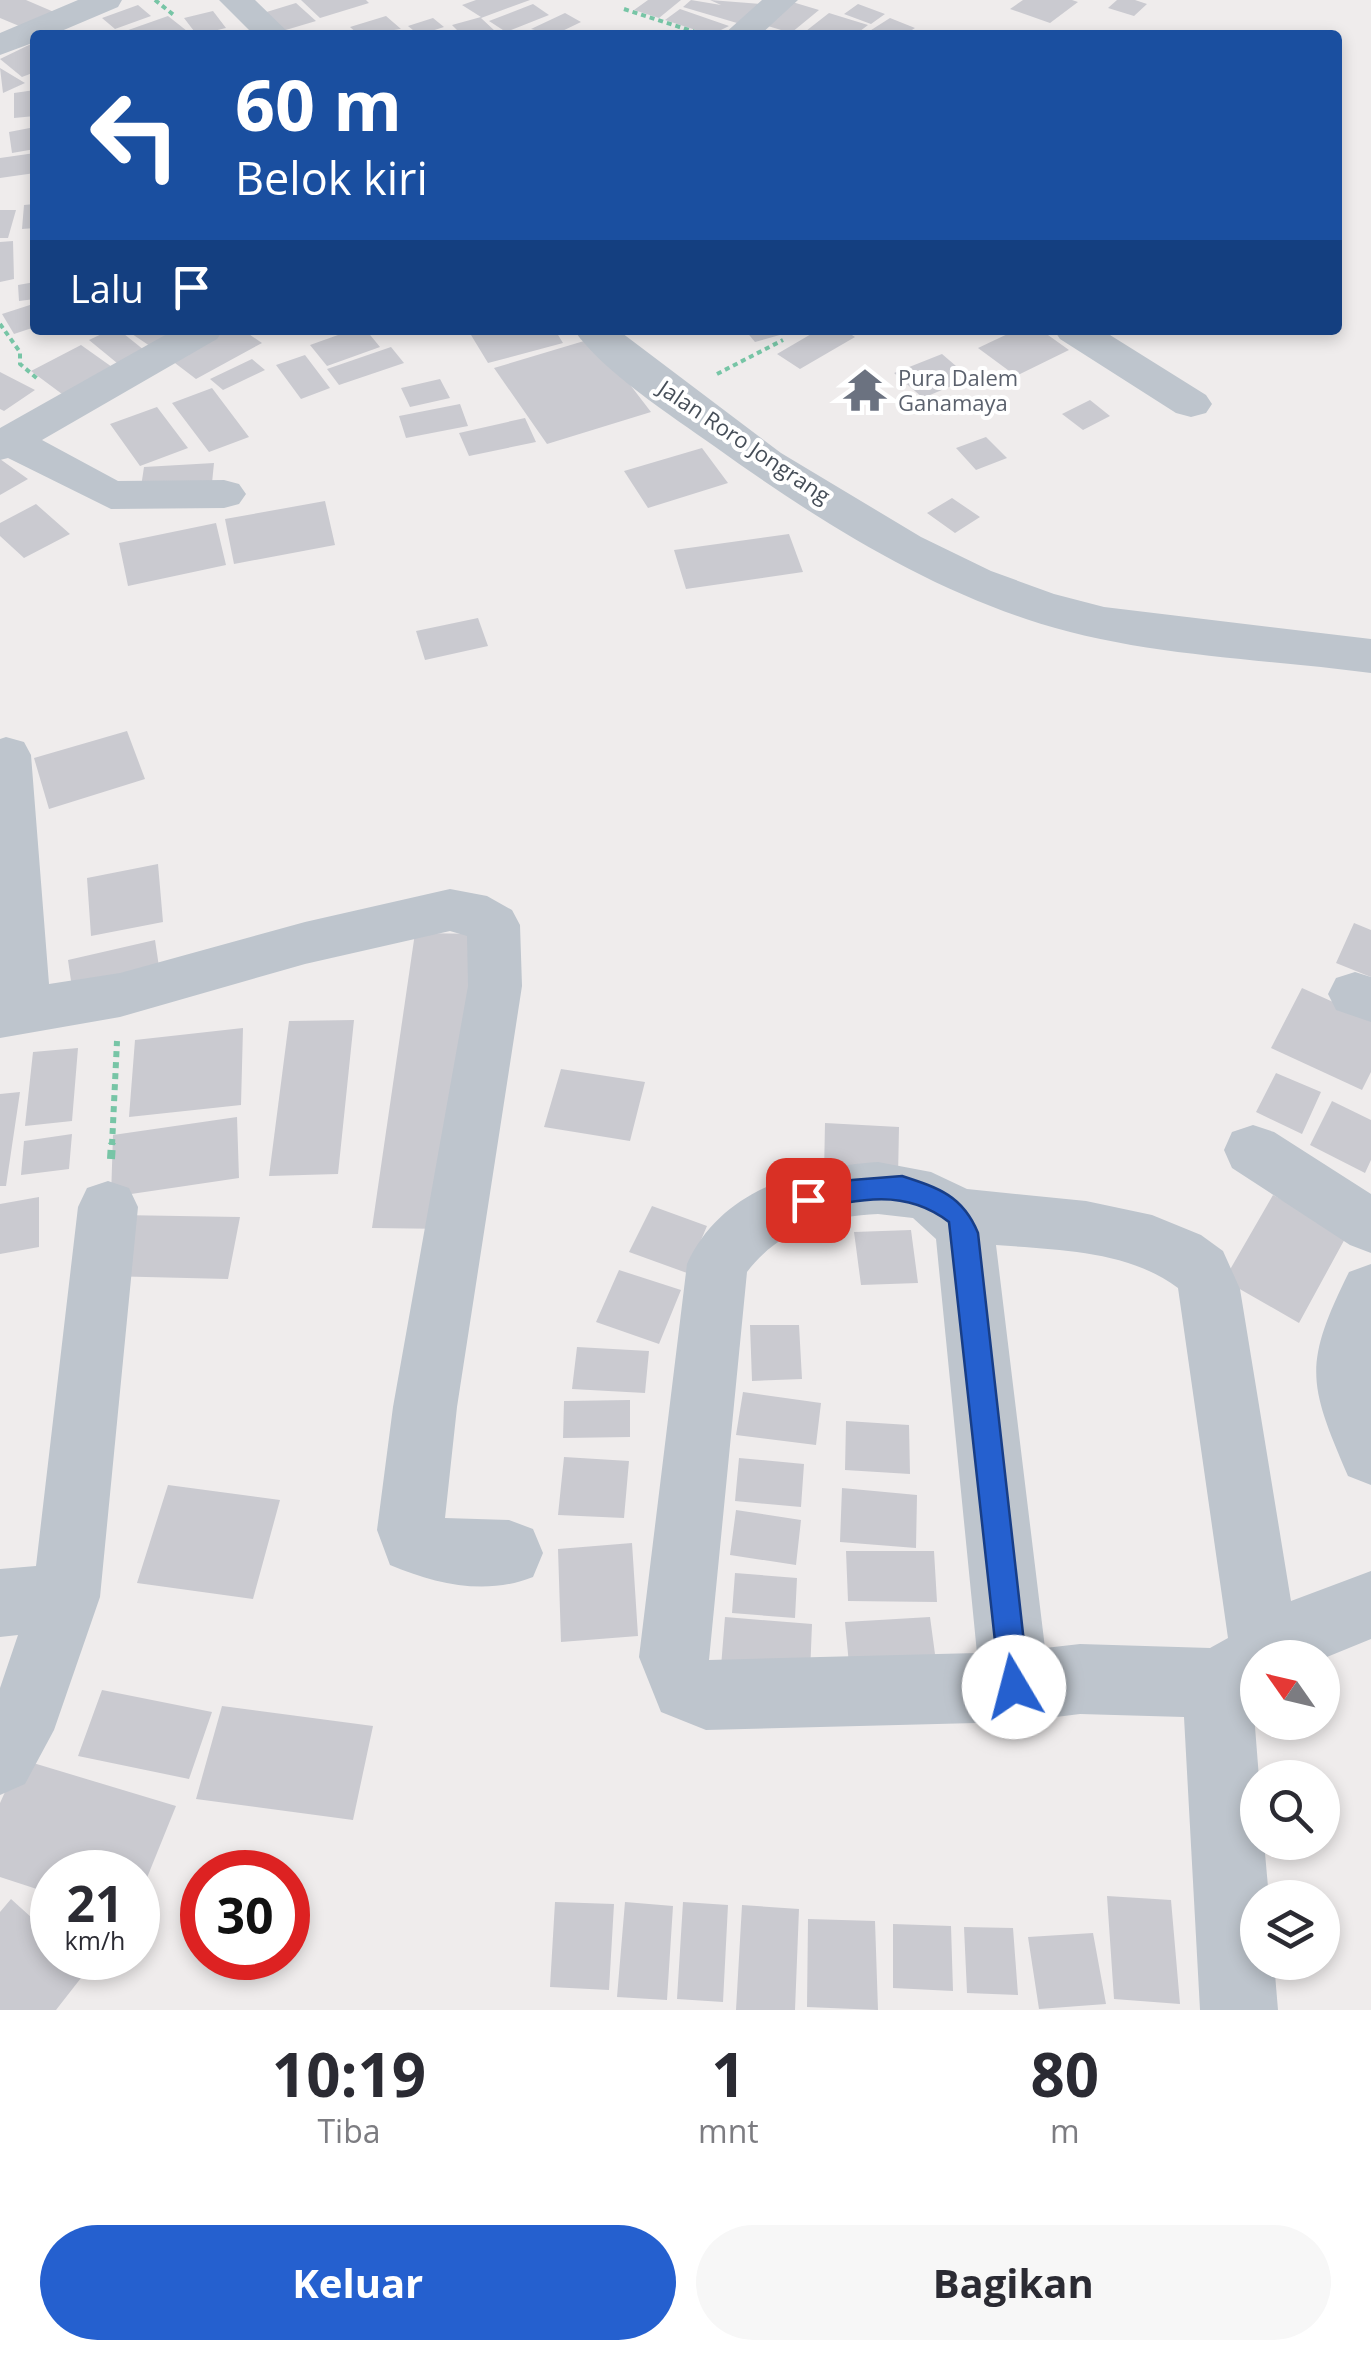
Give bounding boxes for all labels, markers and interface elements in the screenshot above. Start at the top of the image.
text: 60 m [235,56,402,152]
icon: left [70,70,200,200]
text: Belok kiri [235,147,428,208]
icon: arrive [164,260,219,315]
text: Lalu [70,262,144,314]
place label: Pura Dalem Ganamaya [898,362,1018,417]
temple icon: Pura Dalem Ganamaya [841,366,889,414]
street label: Jalan Roro Jongrang [652,371,837,510]
pin [766,1158,851,1243]
icon: arrive [781,1173,836,1228]
position arrow [962,1635,1066,1739]
north arrow [1240,1640,1340,1740]
map controls [1240,1640,1340,1980]
button: search [1240,1760,1340,1860]
speed limit sign: 30 [180,1850,310,1980]
text: 21 [66,1869,124,1937]
button: layers [1240,1880,1340,1980]
text: km/h [65,1923,125,1957]
text: 10:19 [272,2033,426,2115]
text: 1 [711,2033,746,2115]
text: 80 [1031,2033,1099,2115]
text: Tiba [317,2109,381,2152]
text: mnt [698,2109,759,2152]
text: m [1050,2109,1080,2152]
button: Keluar [40,2225,676,2340]
button: Bagikan [696,2225,1331,2340]

